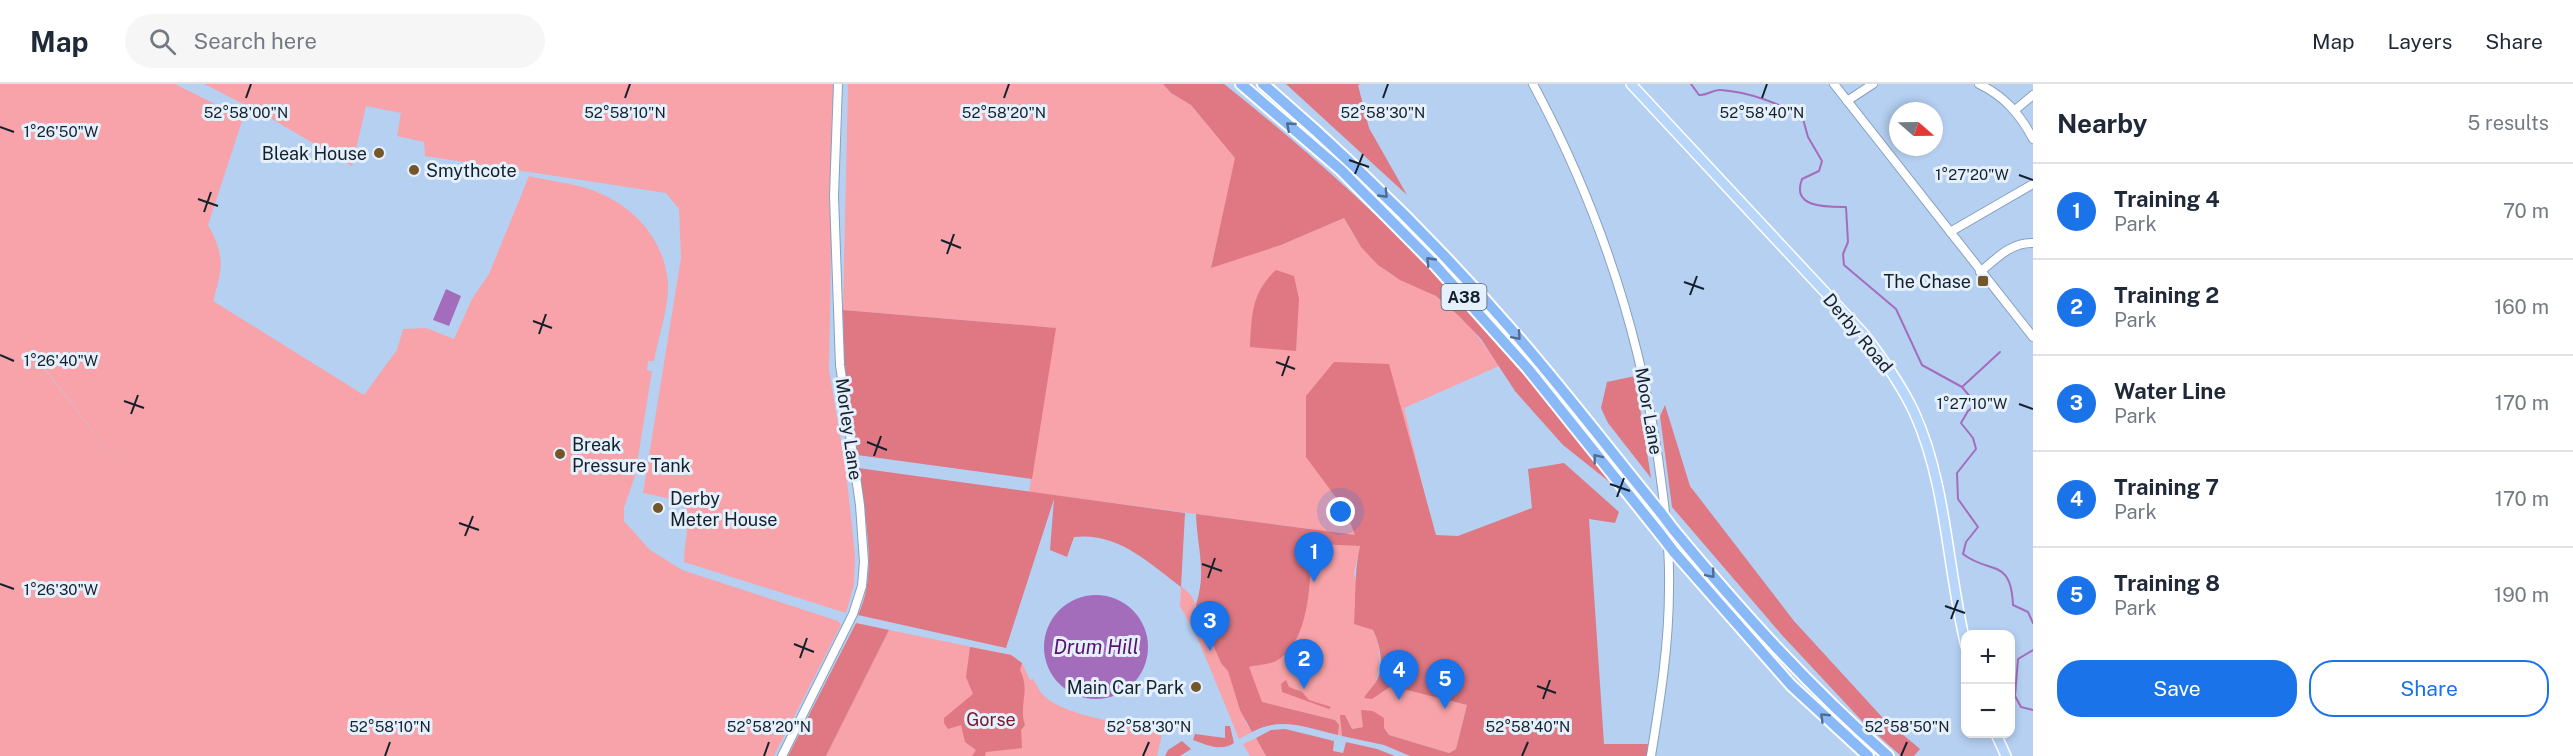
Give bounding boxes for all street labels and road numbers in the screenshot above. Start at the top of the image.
road number: A38 [1442,284,1486,310]
street label: Derby Road [1819,289,1897,377]
street label: Moor Lane [1631,366,1667,456]
street label: Morley Lane [831,377,867,481]

